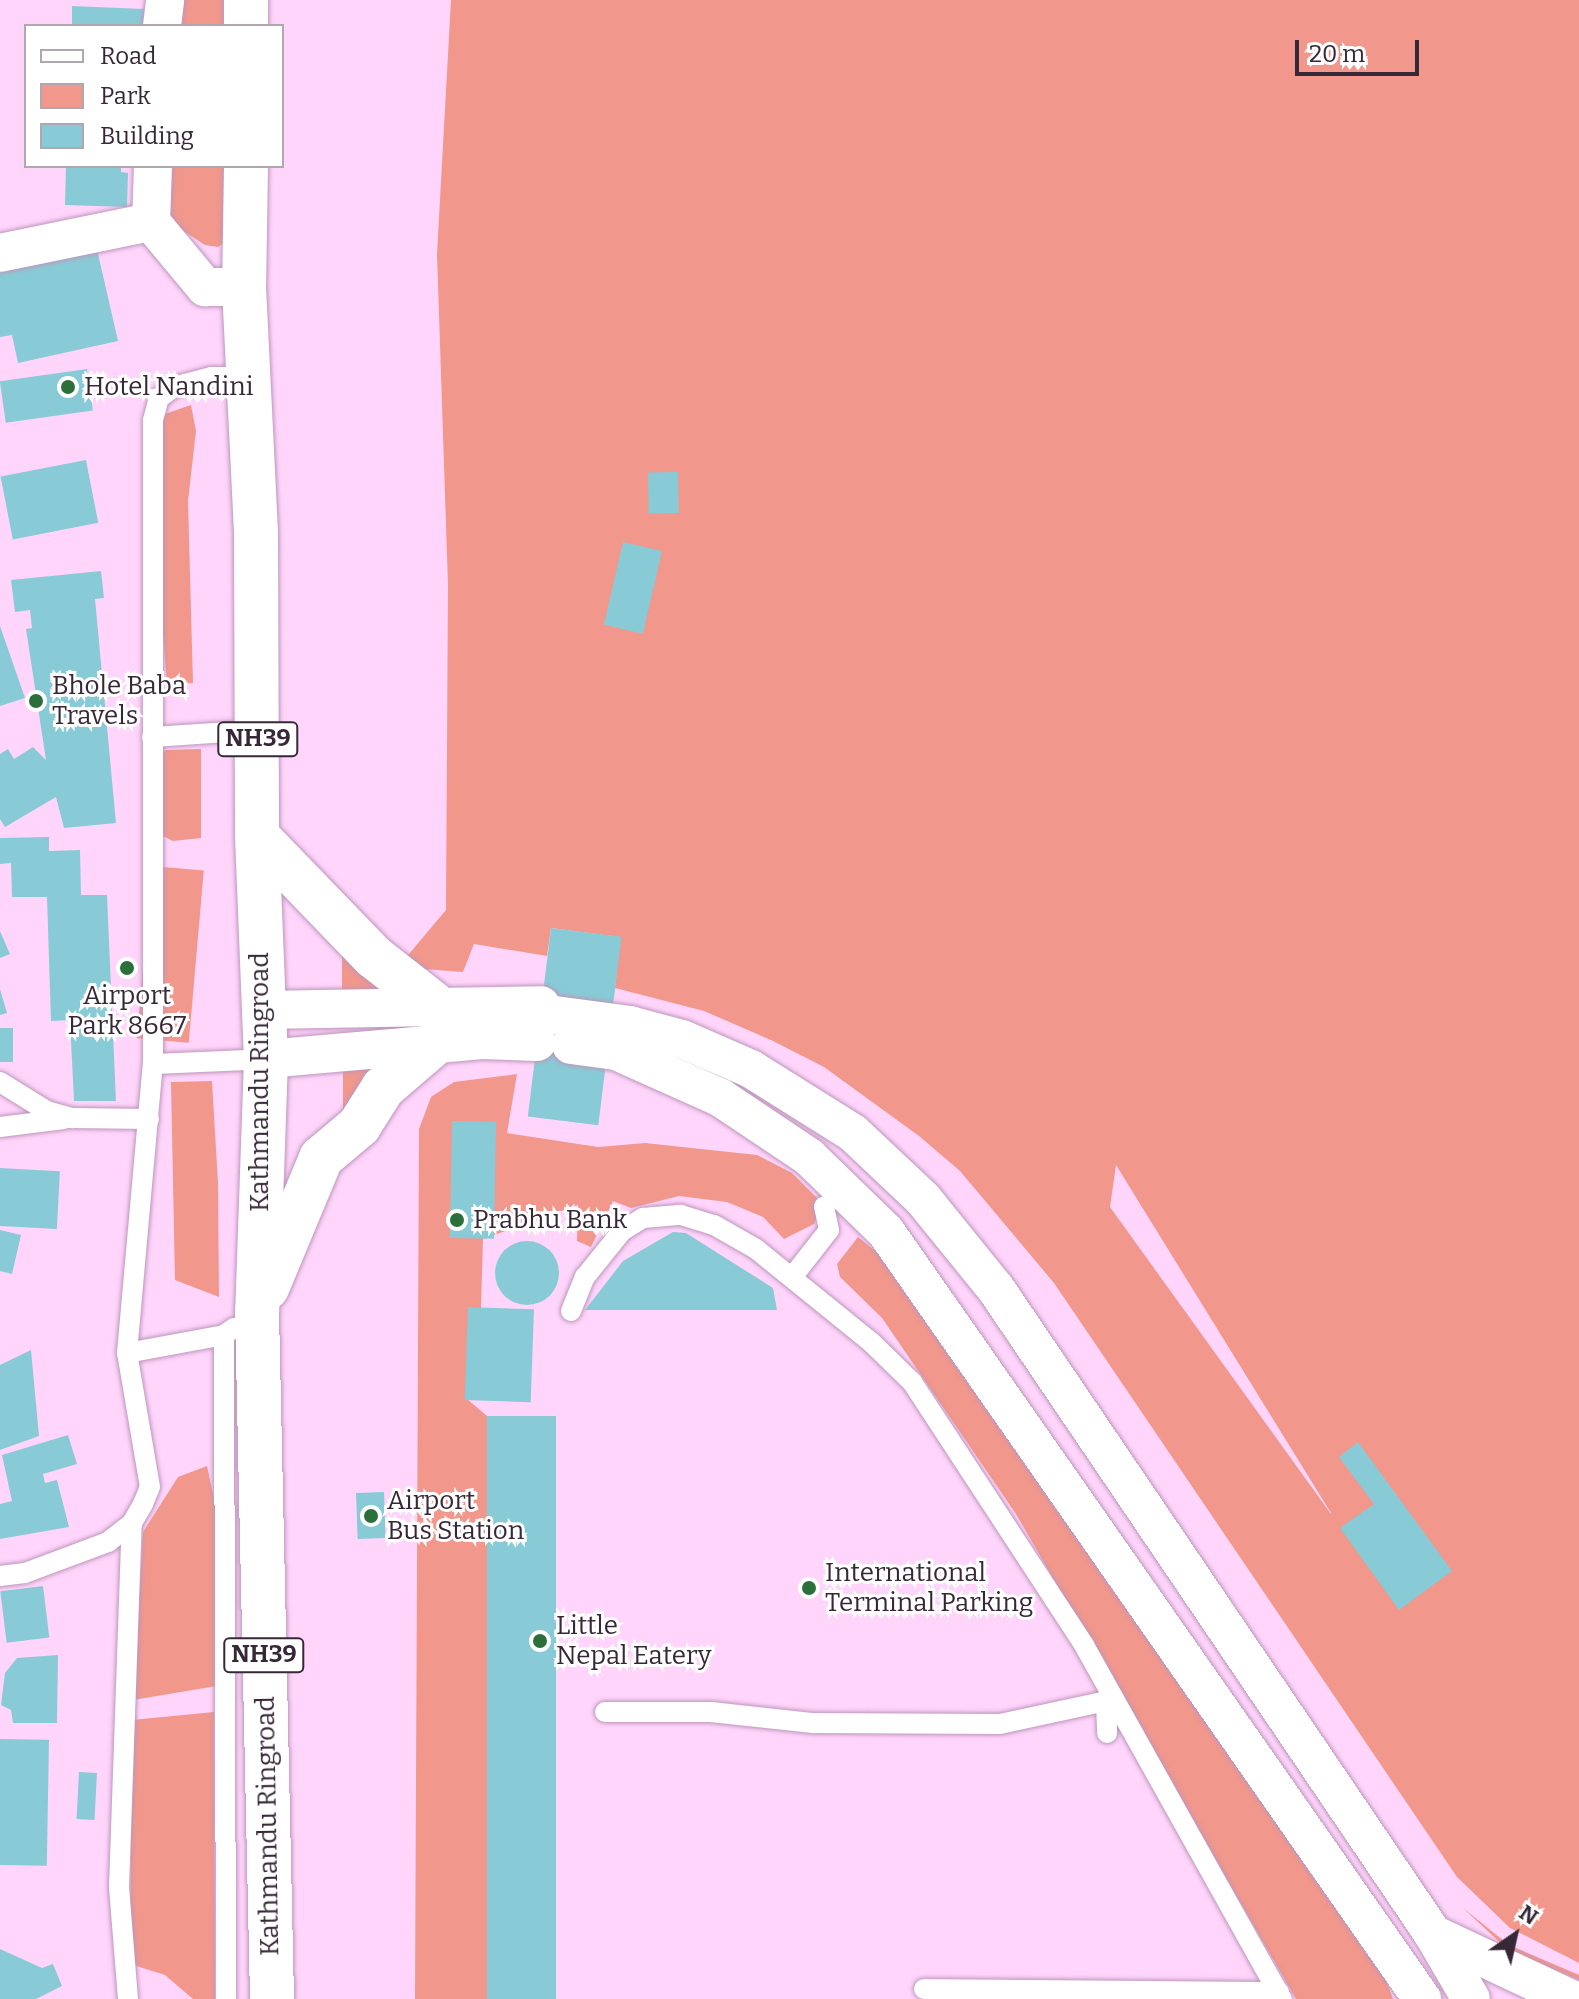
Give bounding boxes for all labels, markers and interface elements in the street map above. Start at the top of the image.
legend [24,24,284,168]
scale bar [1299,24,1423,74]
text: 20 m [1309,40,1365,68]
text: Road [100,42,156,70]
text: Park [100,82,151,110]
text: Building [100,122,194,150]
place label: Hotel Nandini [84,371,253,403]
marker: Hotel Nandini [59,378,77,396]
place label: Bhole Baba Travels [52,670,186,732]
marker: Bhole Baba Travels [27,692,45,710]
road number: NH39 [216,719,300,759]
street label: Kathmandu Ringroad [244,952,276,1212]
marker: Airport Park 8667 [118,959,136,977]
place label: Airport Park 8667 [68,980,186,1042]
place label: Prabhu Bank [473,1204,627,1236]
marker: Prabhu Bank [448,1211,466,1229]
place label: Airport Bus Station [387,1485,524,1546]
marker: Airport Bus Station [362,1507,380,1525]
place label: International Terminal Parking [825,1557,1033,1618]
marker: International Terminal Parking [800,1579,818,1597]
place label: Little Nepal Eatery [556,1610,712,1672]
marker: Little Nepal Eatery [531,1632,549,1650]
road number: NH39 [222,1635,306,1675]
street label: Kathmandu Ringroad [250,1696,286,1956]
north arrow [1475,1895,1555,1975]
text: N [1514,1899,1543,1931]

